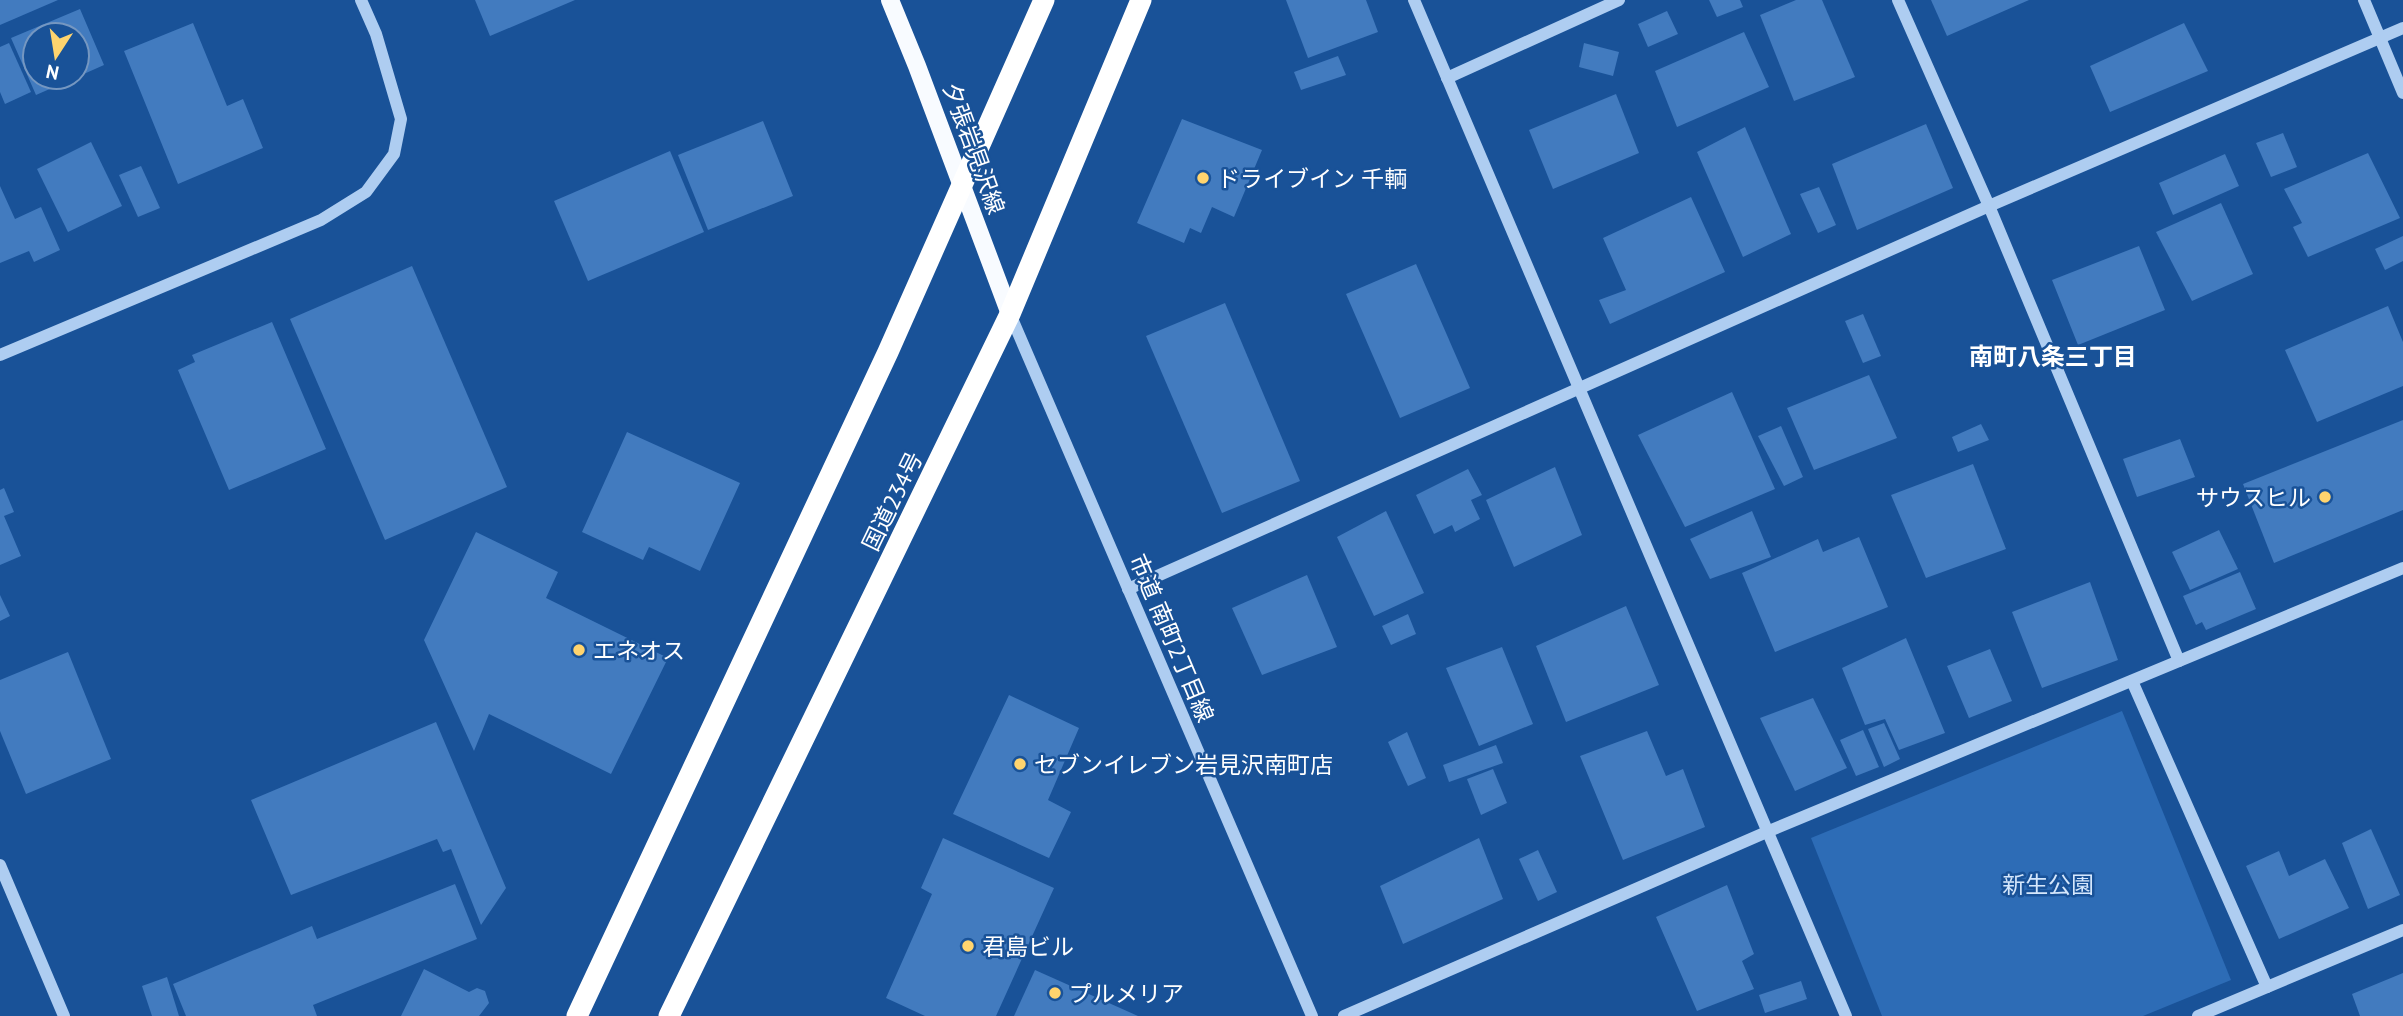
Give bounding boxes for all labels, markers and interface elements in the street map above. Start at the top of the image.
north arrow [21,21,91,91]
text: N [44,60,61,86]
street label: 夕張岩見沢線 [937,78,1011,218]
place label: ドライブイン 千輌 [1217,164,1407,193]
marker: ドライブイン 千輌 [1195,170,1211,186]
district label: 南町八条三丁目 [1969,341,2137,372]
street label: 国道234号 [856,447,928,555]
place label: サウスヒル [2196,483,2311,512]
marker: サウスヒル [2317,489,2333,505]
street label: 市道 南町2丁目線 [1124,550,1220,726]
place label: エネオス [593,636,685,665]
marker: エネオス [571,642,587,658]
place label: セブンイレブン岩見沢南町店 [1034,750,1333,779]
marker: セブンイレブン岩見沢南町店 [1012,756,1028,772]
park label: 新生公園 [2002,870,2094,899]
place label: 君島ビル [982,932,1074,961]
marker: 君島ビル [960,938,976,954]
place label: プルメリア [1069,979,1184,1008]
marker: プルメリア [1047,985,1063,1001]

